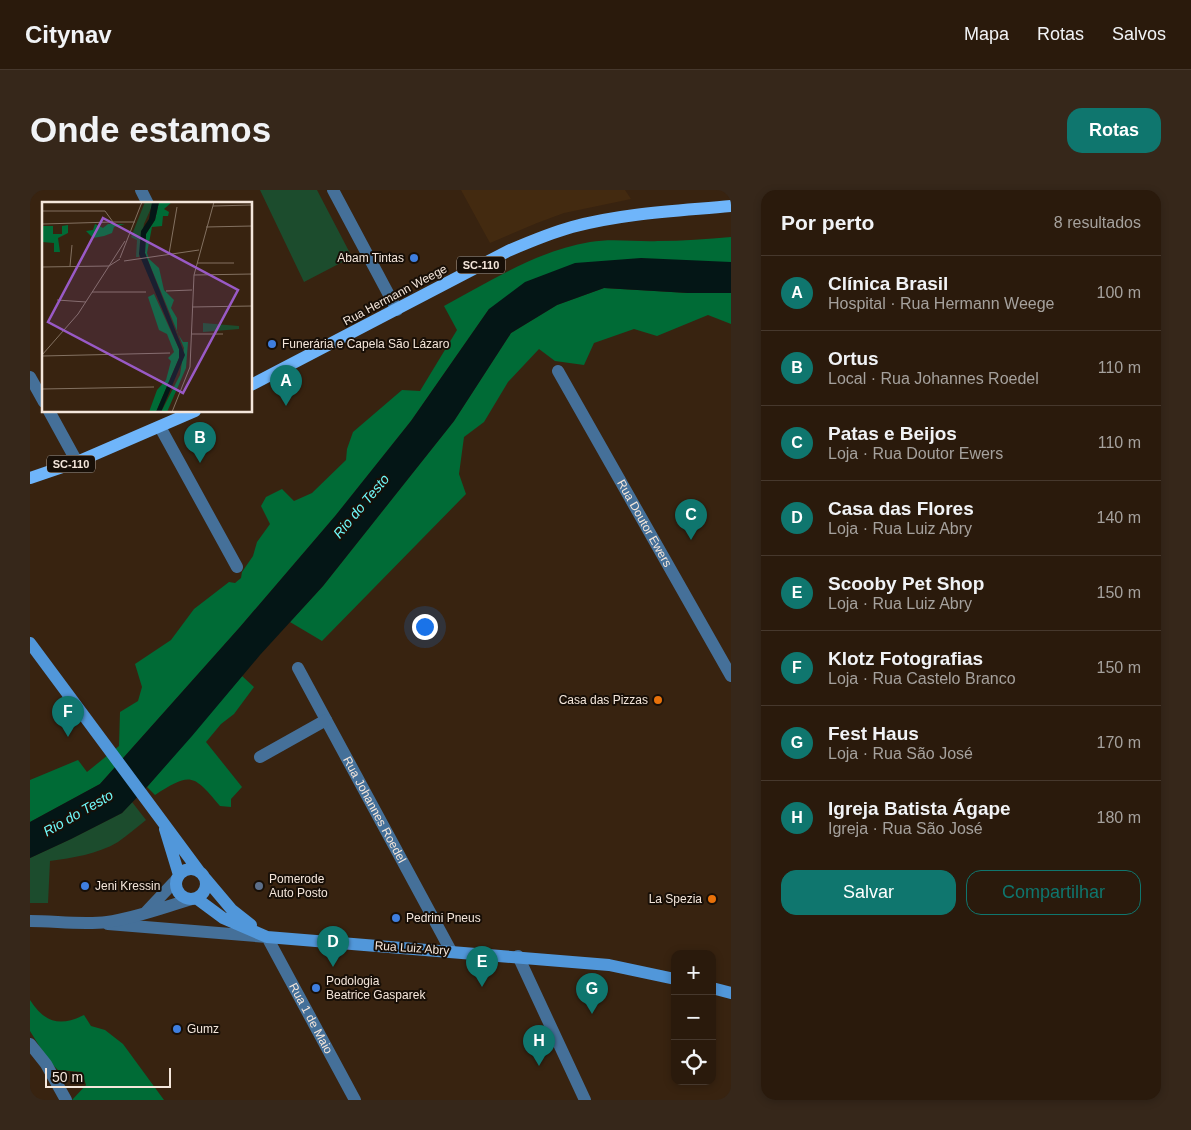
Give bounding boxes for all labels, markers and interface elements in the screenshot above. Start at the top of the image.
text: Citynav [25,21,112,48]
text: Mapa [964,24,1009,44]
text: Rotas [1037,24,1084,44]
text: Salvos [1112,24,1166,44]
button: Rotas [1067,108,1161,153]
text: Onde estamos [30,110,271,149]
inset map [42,202,252,412]
text: Por perto [781,211,874,234]
text: 8 resultados [1054,214,1141,231]
place label: Abam Tintas [337,251,404,265]
marker: Abam Tintas [408,252,420,264]
road number: SC-110 [457,256,505,274]
street label: Rua Hermann Weege [341,261,450,328]
text: Clínica Brasil [828,273,948,294]
text: A [791,284,803,301]
text: 100 m [1097,284,1141,301]
text: Hospital · Rua Hermann Weege [828,295,1054,312]
place label: Funerária e Capela São Lázaro [282,337,450,351]
marker: Funerária e Capela São Lázaro [266,338,278,350]
text: Ortus [828,348,879,369]
text: B [791,359,803,376]
text: 110 m [1098,359,1141,376]
pin: A [270,365,302,406]
text: Local · Rua Johannes Roedel [828,370,1039,387]
pin: B [184,422,216,463]
text: Patas e Beijos [828,423,957,444]
text: C [791,434,803,451]
text: 110 m [1098,434,1141,451]
text: Loja · Rua Doutor Ewers [828,445,1003,462]
road number: SC-110 [47,456,95,472]
water label: Rio do Testo [330,471,392,541]
street label: Rua Doutor Ewers [614,477,675,569]
text: Casa das Flores [828,498,974,519]
pin: C [675,499,707,540]
text: D [791,509,803,526]
text: 140 m [1097,509,1141,526]
text: Loja · Rua Luiz Abry [828,520,972,537]
text: Scooby Pet Shop [828,573,984,594]
text: E [792,584,802,601]
text: 150 m [1097,584,1141,601]
text: Loja · Rua Luiz Abry [828,595,972,612]
your location [412,614,438,640]
text: Klotz Fotografias [828,648,983,669]
text: F [792,659,802,676]
text: 150 m [1097,659,1141,676]
text: Loja · Rua Castelo Branco [828,670,1016,687]
place label: Casa das Pizzas [559,693,648,707]
marker: Casa das Pizzas [652,694,664,706]
pin: F [52,696,84,737]
text: Fest Haus [828,723,919,744]
text: G [791,734,803,751]
text: 170 m [1097,734,1141,751]
text: Loja · Rua São José [828,745,973,762]
street label: Rua Johannes Roedel [340,754,409,865]
water label: Rio do Testo [40,786,116,839]
text: Igreja Batista Ágape [828,798,1011,819]
text: H [791,809,803,826]
text: 180 m [1097,809,1141,826]
text: Igreja · Rua São José [828,820,983,837]
button: Salvar [781,870,956,915]
button: Compartilhar [966,870,1141,915]
place label: Pomerode Auto Posto [269,872,328,900]
place label: Jeni Kressin [95,879,160,893]
marker: Jeni Kressin [79,880,91,892]
marker: Pomerode Auto Posto [253,880,265,892]
place label: La Spezia [649,892,702,906]
marker: La Spezia [706,893,718,905]
place label: Pedrini Pneus [406,911,481,925]
marker: Pedrini Pneus [390,912,402,924]
pin: D [317,926,349,967]
street label: Rua Luiz Abry [374,938,450,958]
pin: E [466,946,498,987]
map controls [671,950,716,1085]
button: + [671,950,716,995]
pin: G [576,973,608,1014]
place label: Podologia Beatrice Gasparek [326,974,426,1002]
street label: Rua 1 de Maio [286,981,336,1056]
marker: Podologia Beatrice Gasparek [310,982,322,994]
button: − [671,995,716,1040]
place label: Gumz [187,1022,219,1036]
marker: Gumz [171,1023,183,1035]
pin: H [523,1025,555,1066]
button: locate [671,1040,716,1085]
scale bar [45,1065,171,1088]
text: 50 m [52,1069,83,1085]

